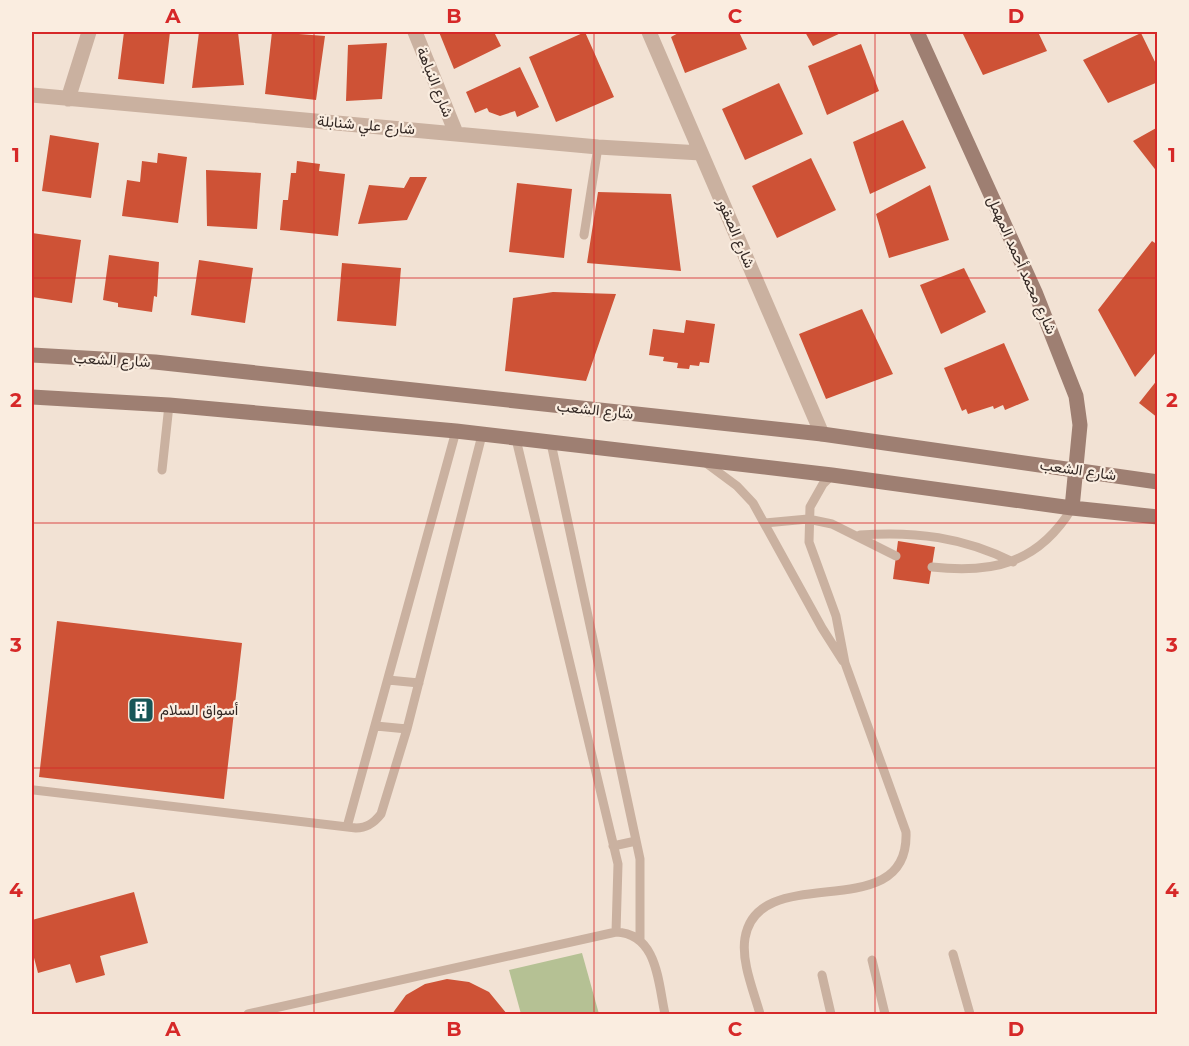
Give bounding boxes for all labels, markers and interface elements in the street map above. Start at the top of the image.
text: A [164,4,181,28]
text: B [446,4,462,28]
text: C [728,4,743,28]
text: D [1008,4,1024,28]
street label: شارع النباهة [411,44,458,121]
street label: شارع علي شنابلة [316,111,416,142]
text: 1 [12,143,20,167]
text: 1 [1168,143,1176,167]
street label: شارع محمد أحمد المهمل [982,193,1062,338]
street label: شارع الصقور [711,194,760,272]
street label: شارع الشعب [73,348,151,373]
text: 2 [10,388,22,412]
text: 2 [1166,388,1178,412]
street label: شارع الشعب [556,396,635,425]
street label: شارع الشعب [1038,455,1118,486]
text: 3 [9,633,22,657]
text: 3 [1165,633,1178,657]
building icon: أسواق السلام [126,695,156,725]
place label: أسواق السلام [160,700,239,720]
text: 4 [9,878,23,902]
text: 4 [1165,878,1179,902]
text: A [164,1017,181,1041]
text: B [446,1017,462,1041]
text: C [728,1017,743,1041]
text: D [1008,1017,1024,1041]

